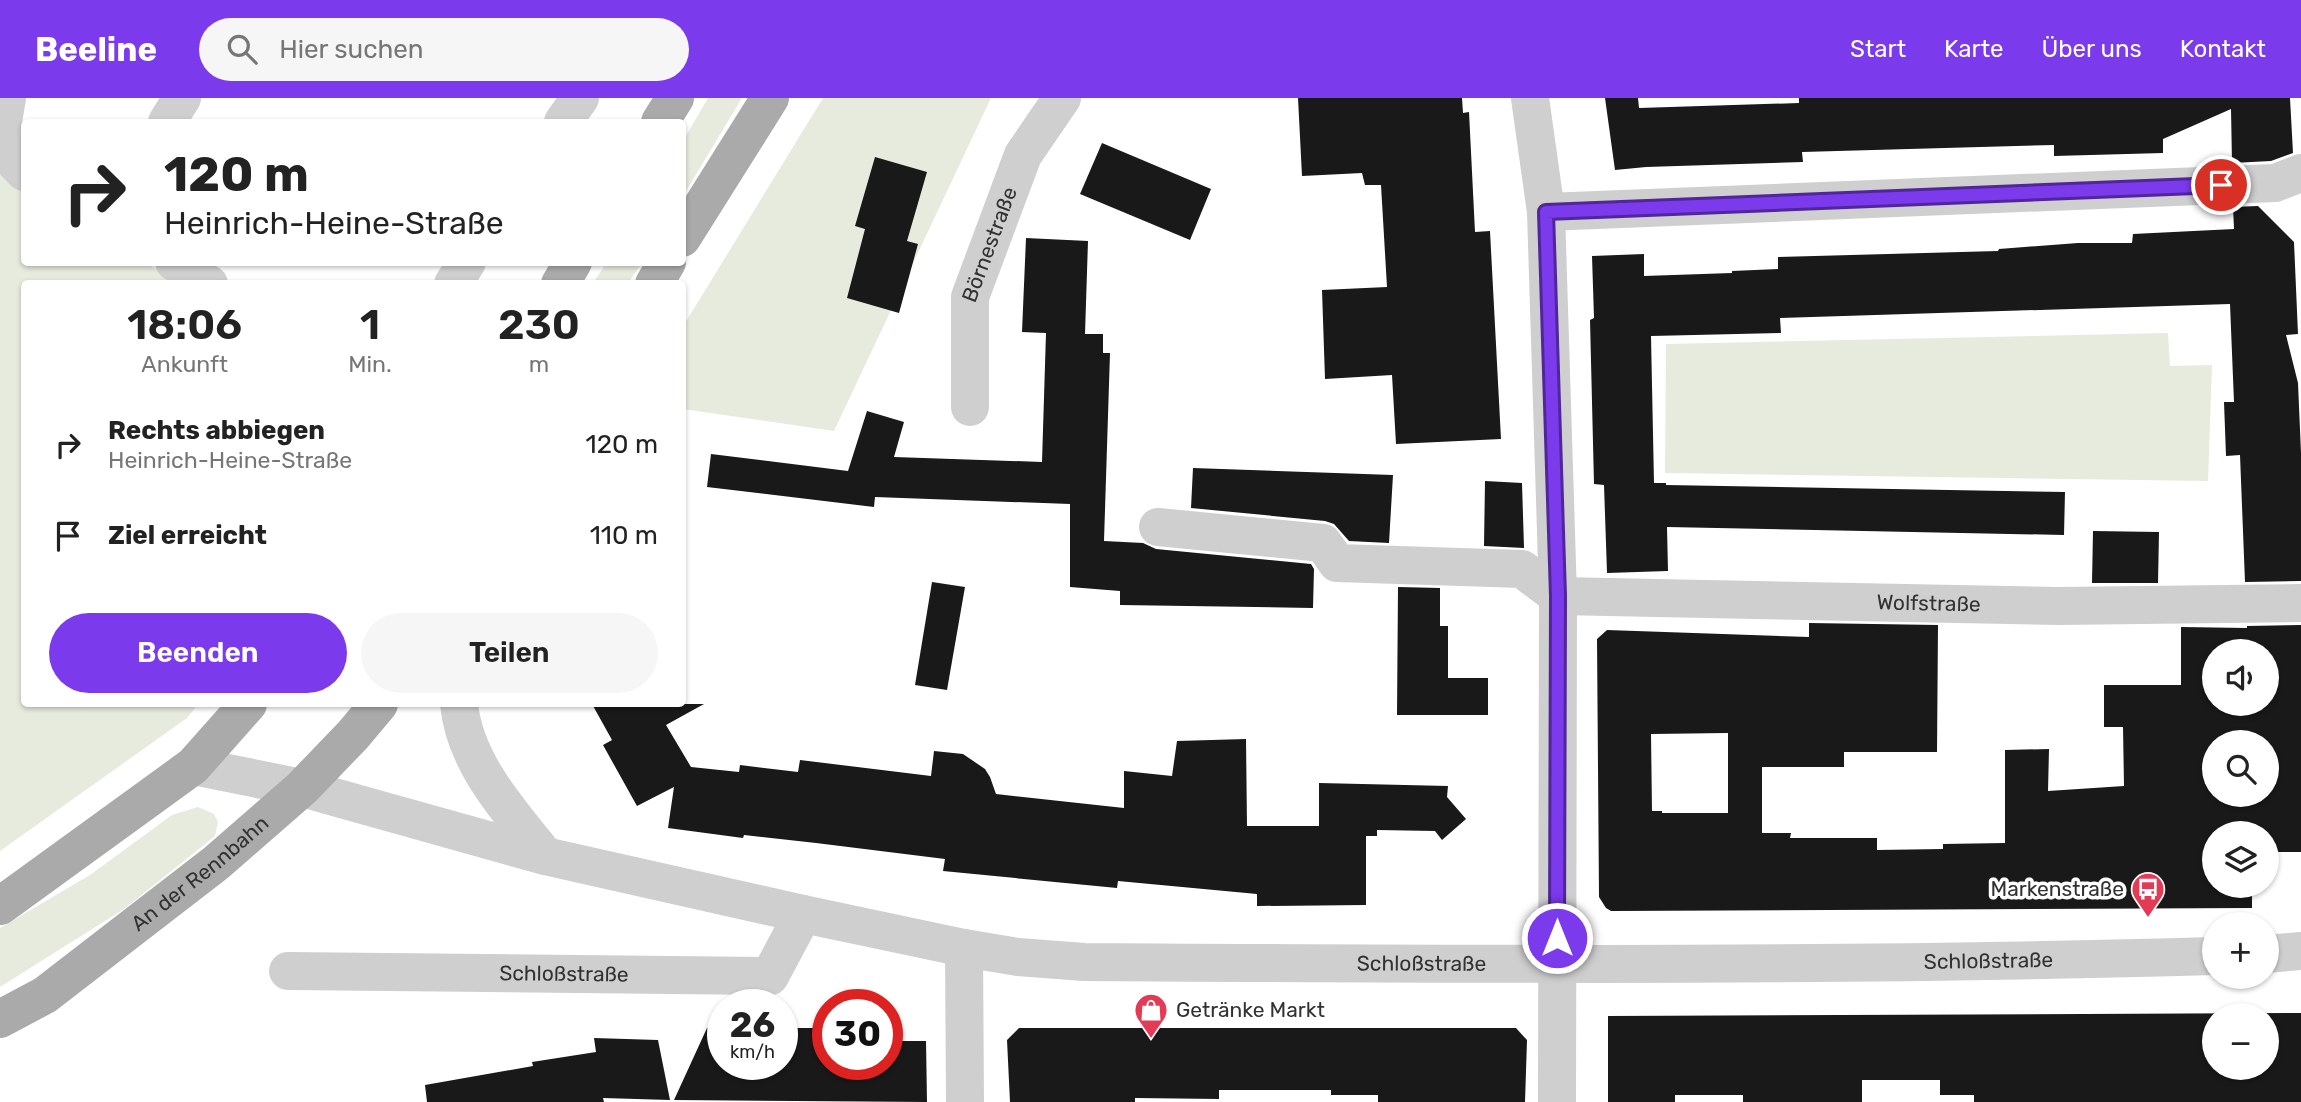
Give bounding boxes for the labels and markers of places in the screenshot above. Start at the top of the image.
pin [2191,155,2251,215]
bus stop icon: Markenstraße [2129,870,2167,919]
place label: Markenstraße [1991,876,2124,901]
shop icon: Getränke Markt [1132,991,1170,1040]
place label: Getränke Markt [1176,997,1325,1022]

